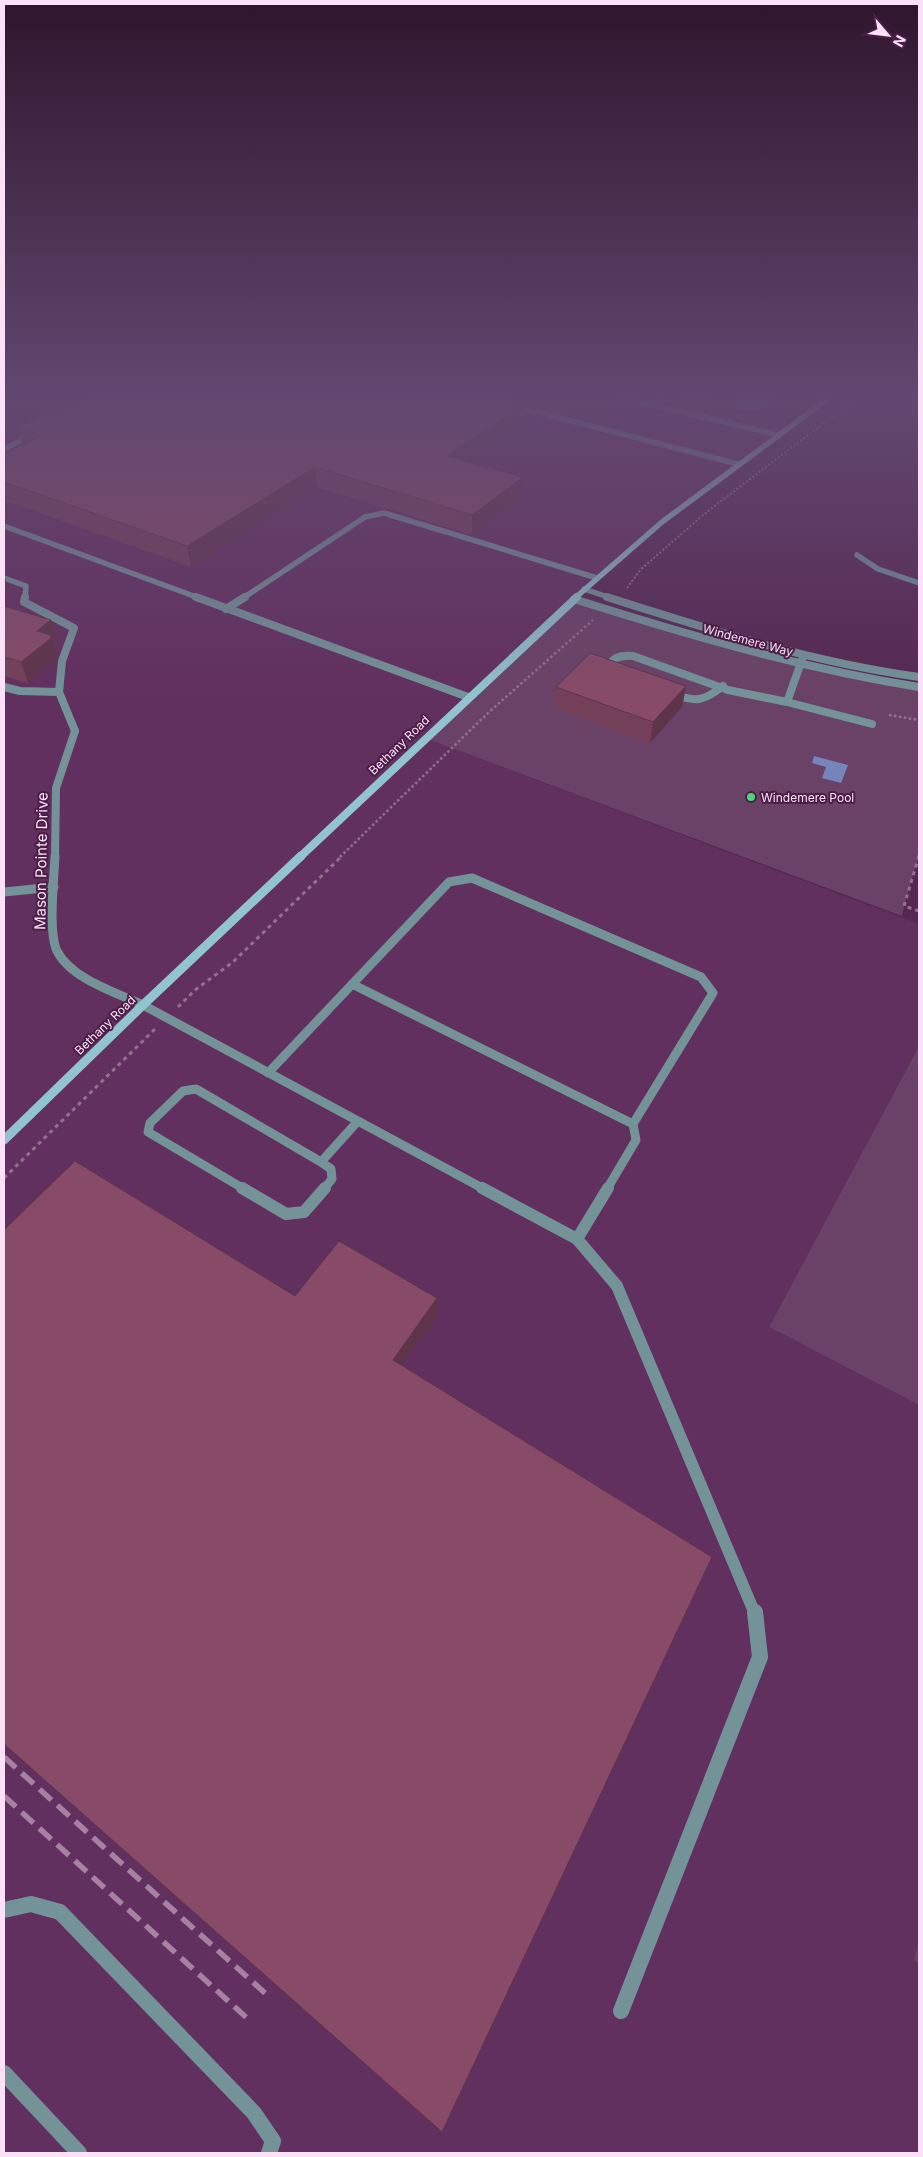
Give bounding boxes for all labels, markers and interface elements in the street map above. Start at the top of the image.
north arrow [863,10,913,60]
text: N [890,33,910,50]
street label: Windemere Way [701,621,795,659]
street label: Bethany Road [366,712,432,778]
place label: Windemere Pool [761,790,854,805]
marker: Windemere Pool [745,791,757,803]
street label: Mason Pointe Drive [30,792,52,930]
street label: Bethany Road [72,992,138,1058]

